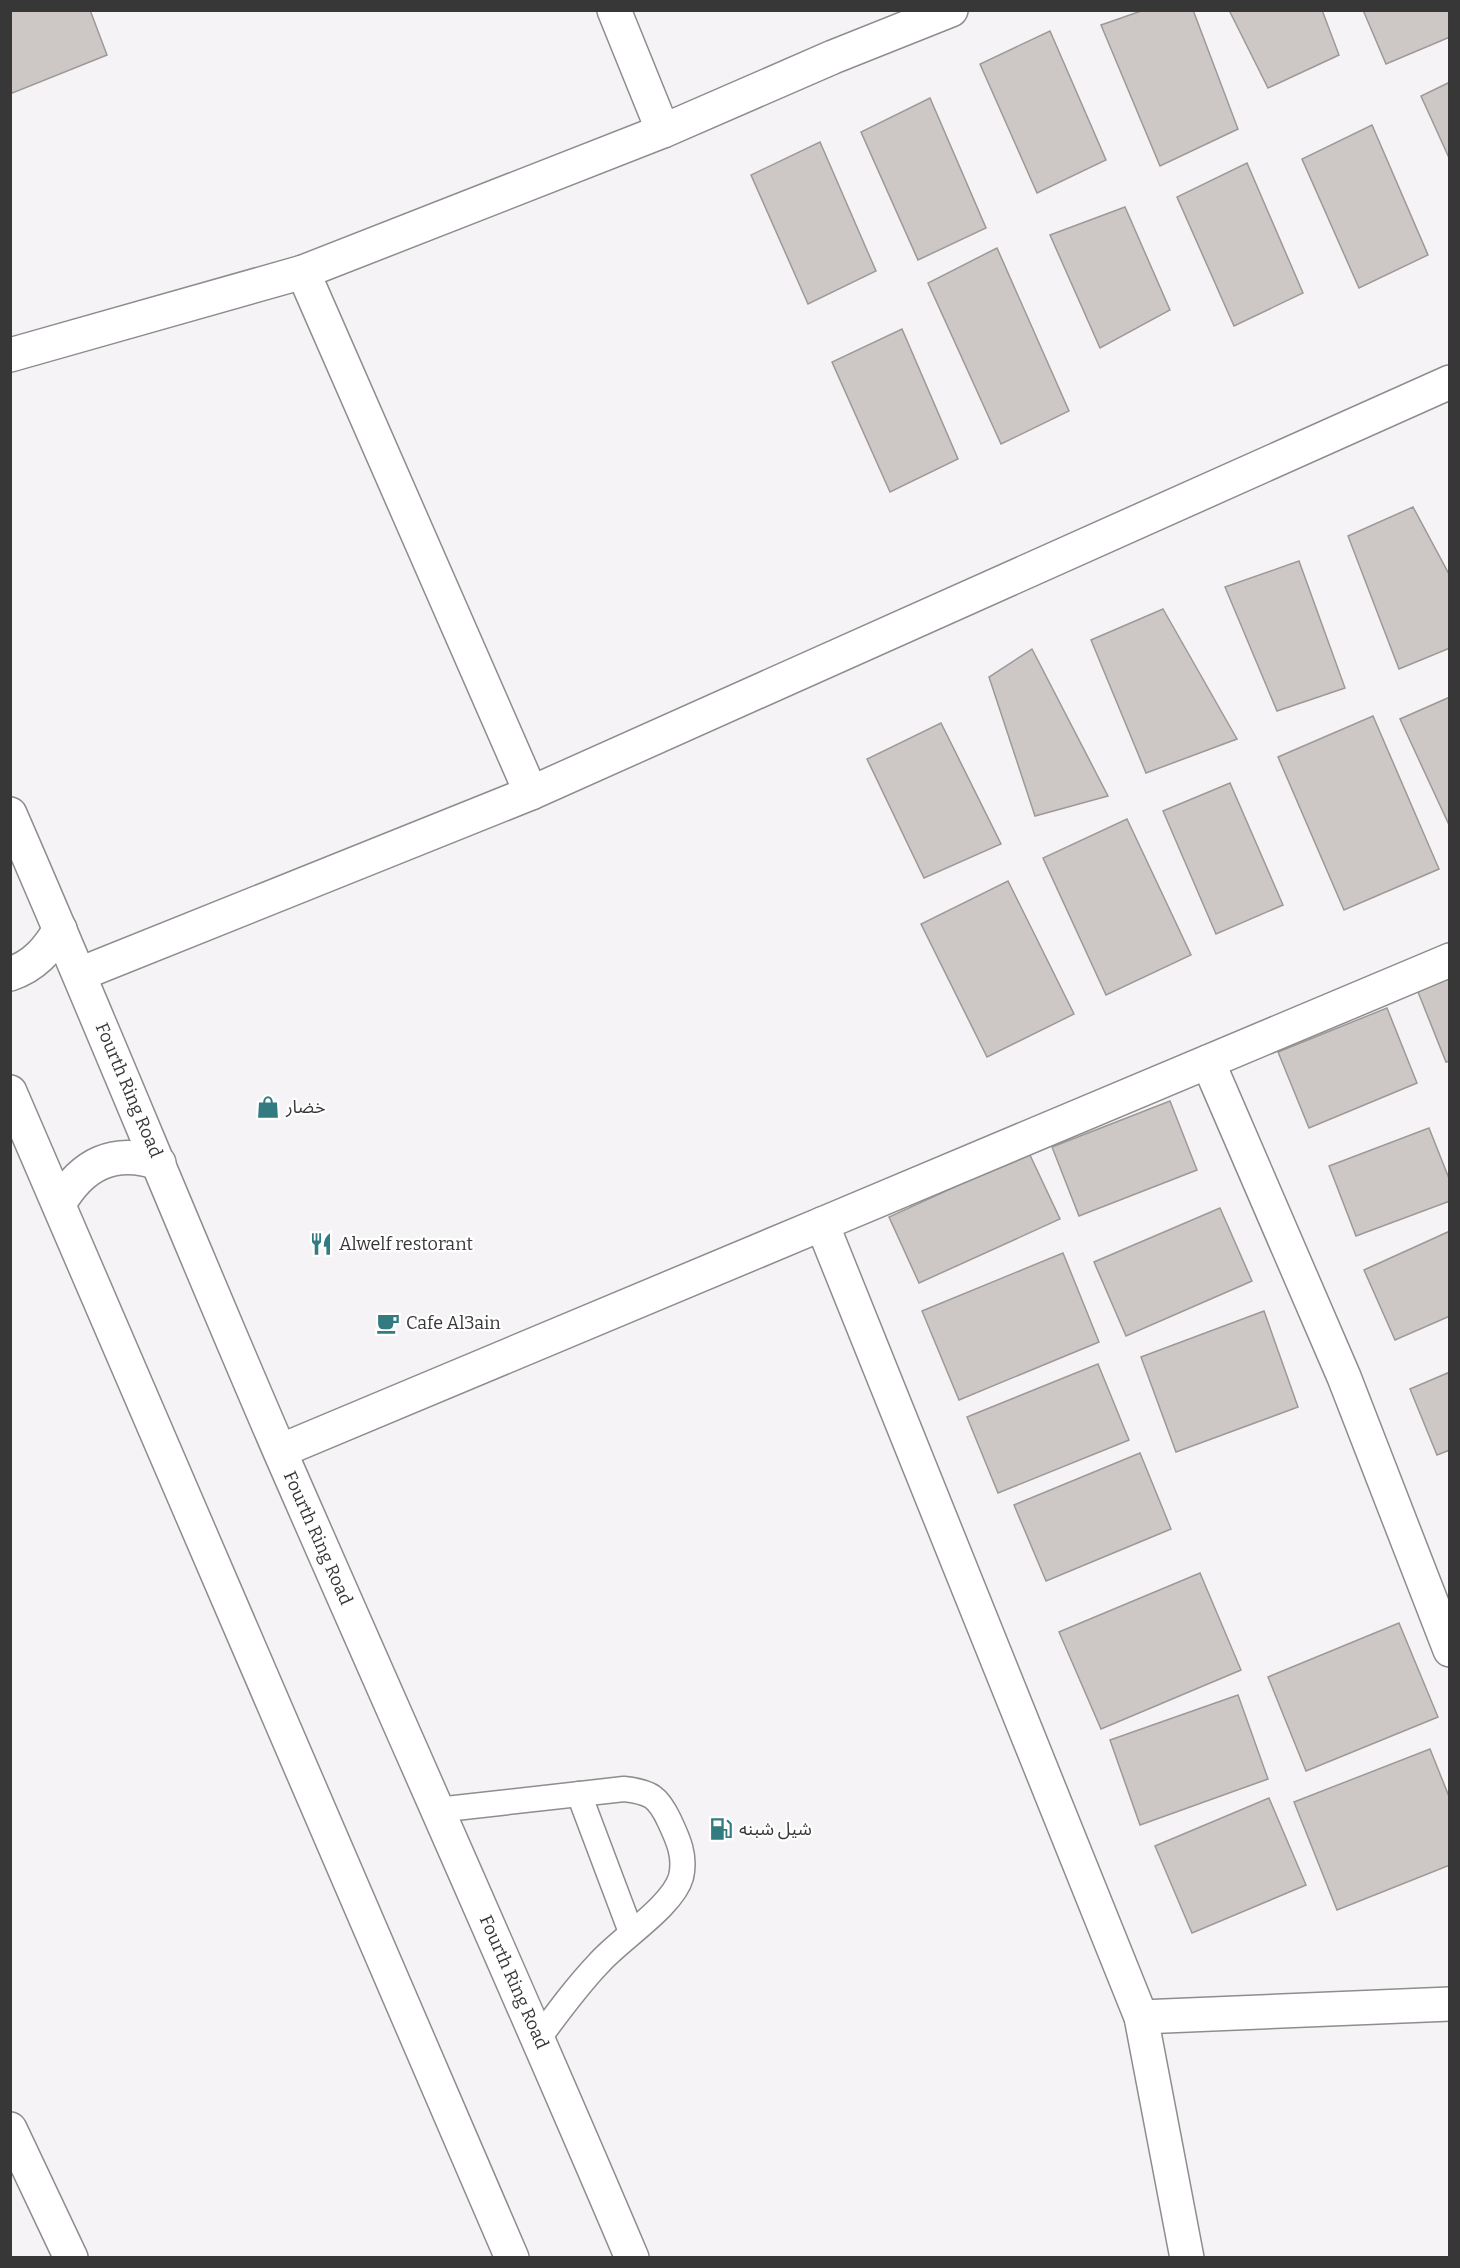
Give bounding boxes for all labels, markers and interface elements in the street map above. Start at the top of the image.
street label: Fourth Ring Road [91,1019,167,1161]
shop icon: خضار [255,1094,281,1120]
place label: خضار [285,1096,326,1118]
restaurant icon: Alwelf restorant [308,1231,334,1257]
place label: Alwelf restorant [339,1233,474,1255]
cafe icon: Cafe Al3ain [375,1310,401,1336]
place label: Cafe Al3ain [406,1312,501,1334]
street label: Fourth Ring Road [279,1468,358,1609]
fuel station icon: شيل شبنه [708,1816,734,1842]
place label: شيل شبنه [739,1818,812,1840]
street label: Fourth Ring Road [475,1912,554,2053]

